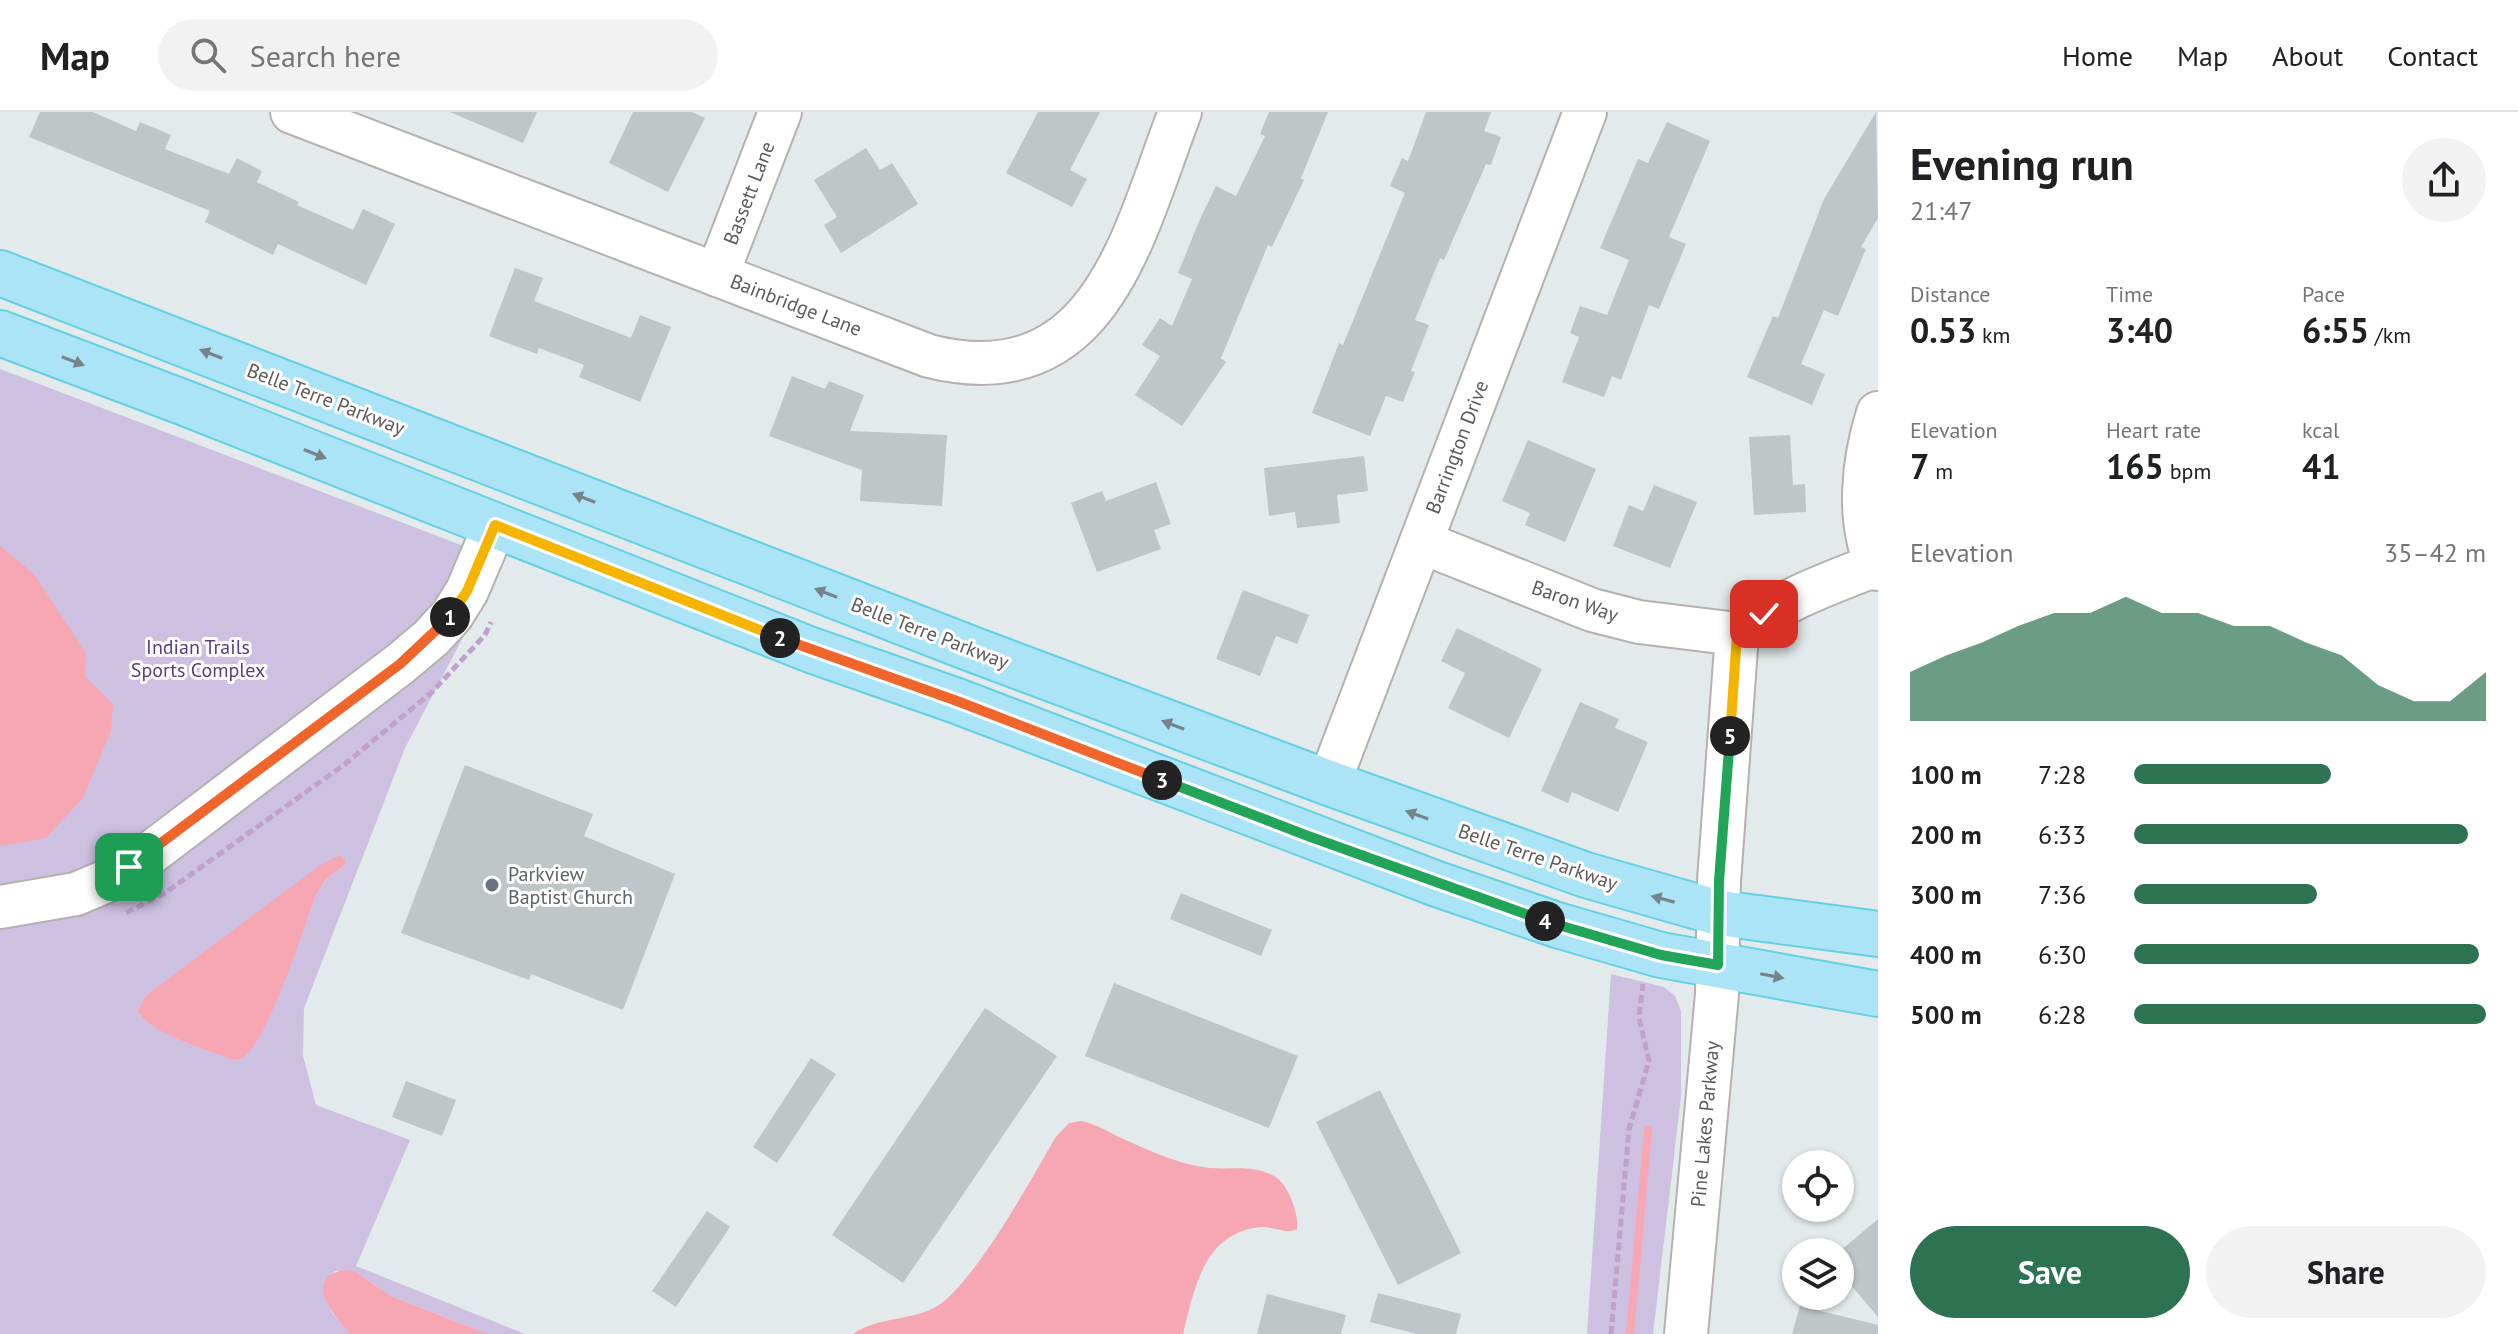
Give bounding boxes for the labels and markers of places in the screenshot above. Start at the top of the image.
pin [1730,580,1798,648]
pin: 1 [430,597,470,637]
pin: 2 [760,618,800,658]
pin: 5 [1710,716,1750,756]
pin: 3 [1142,760,1182,800]
pin [95,833,163,901]
place label: Parkview Baptist Church [508,861,633,910]
marker: Parkview Baptist Church [483,876,501,894]
pin: 4 [1525,901,1565,941]

